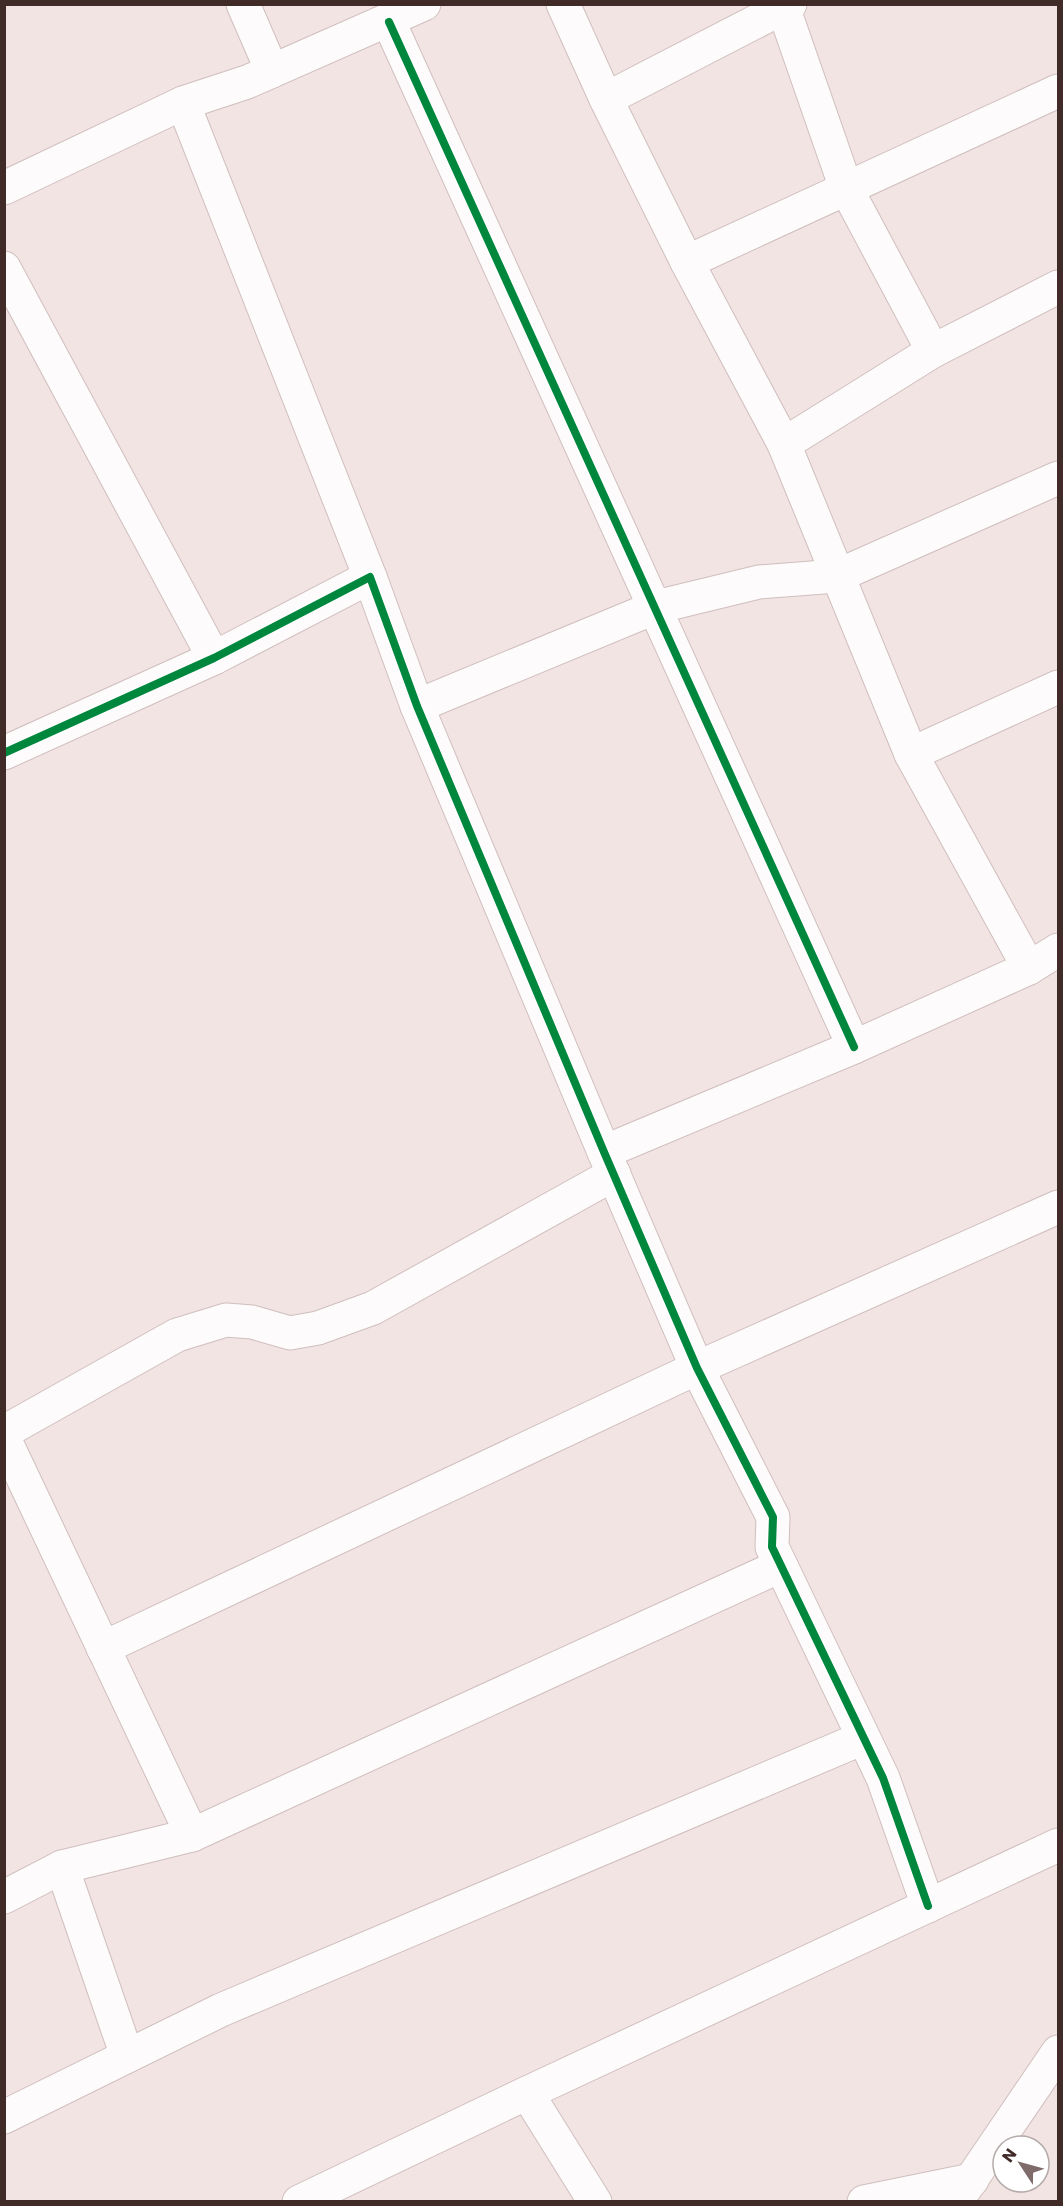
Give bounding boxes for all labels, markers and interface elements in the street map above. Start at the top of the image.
north arrow [991,2134,1051,2194]
text: N [996,2144,1022,2167]

